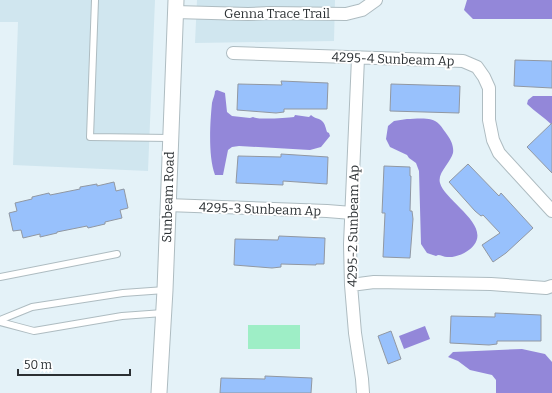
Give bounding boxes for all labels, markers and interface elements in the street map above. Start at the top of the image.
street label: Genna Trace Trail [224,6,330,21]
street label: 4295-4 Sunbeam Ap [331,49,455,69]
street label: Sunbeam Road [159,151,177,243]
street label: 4295-2 Sunbeam Ap [344,165,362,287]
street label: 4295-3 Sunbeam Ap [199,199,322,219]
scale bar [18,351,130,377]
text: 50 m [24,358,53,372]

